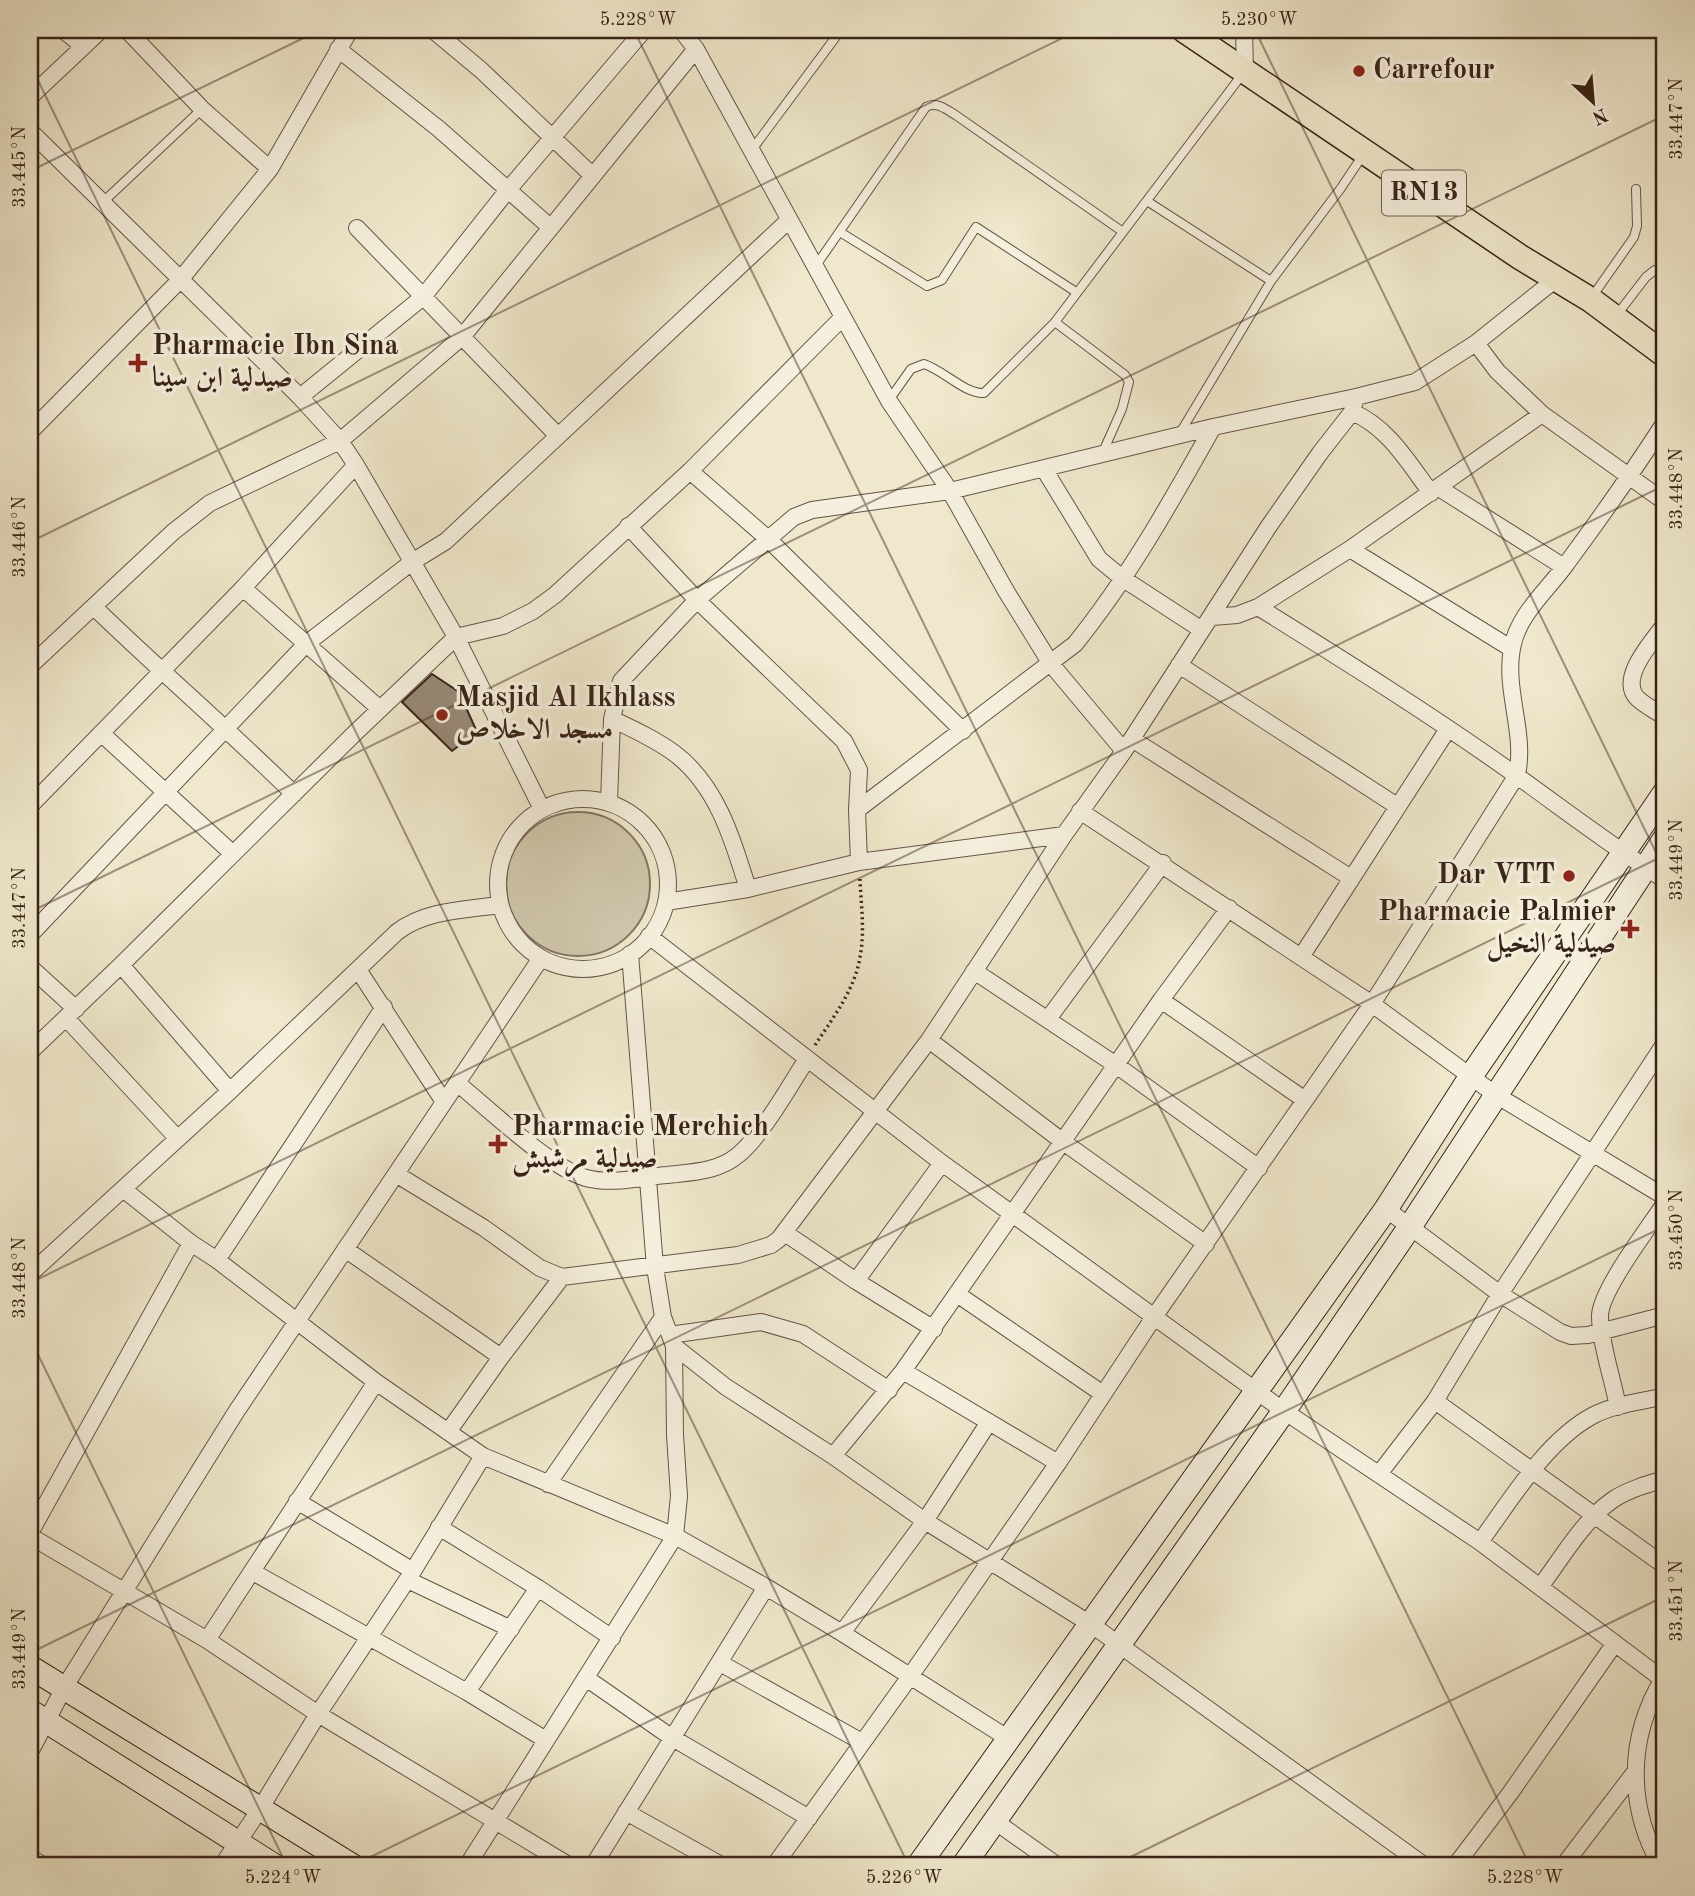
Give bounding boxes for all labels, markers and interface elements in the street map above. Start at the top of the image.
text: 5.228°W [600,11,676,29]
text: 5.230°W [1221,11,1297,29]
place label: Carrefour [1373,57,1495,85]
marker: Carrefour [1351,63,1367,79]
north arrow [1558,66,1628,136]
text: 33.447°N [1668,78,1686,160]
text: N [1588,103,1610,127]
text: 33.445°N [11,126,29,208]
road number: RN13 [1382,170,1466,216]
place label: Pharmacie Ibn Sina صيدلية ابن سينا [152,333,399,393]
marker: Pharmacie Ibn Sina صيدلية ابن سينا [130,355,146,371]
text: 33.448°N [1668,448,1686,530]
text: 33.446°N [11,496,29,578]
place label: Masjid Al Ikhlass مسجد الاخلاص [456,685,676,746]
marker: Masjid Al Ikhlass مسجد الاخلاص [434,707,450,723]
text: 33.449°N [1668,819,1686,901]
place label: Dar VTT [1437,862,1555,890]
text: 33.447°N [11,867,29,949]
marker: Dar VTT [1561,868,1577,884]
place label: Pharmacie Palmier صيدلية النخيل [1378,899,1616,962]
marker: Pharmacie Palmier صيدلية النخيل [1622,921,1638,937]
place label: Pharmacie Merchich صيدلية مرشيش [512,1114,769,1178]
marker: Pharmacie Merchich صيدلية مرشيش [490,1136,506,1152]
text: 33.450°N [1668,1189,1686,1271]
text: 33.448°N [11,1237,29,1319]
text: 33.451°N [1668,1560,1686,1642]
text: 33.449°N [11,1608,29,1690]
text: 5.224°W [245,1869,321,1887]
text: 5.226°W [866,1869,942,1887]
text: 5.228°W [1487,1869,1563,1887]

